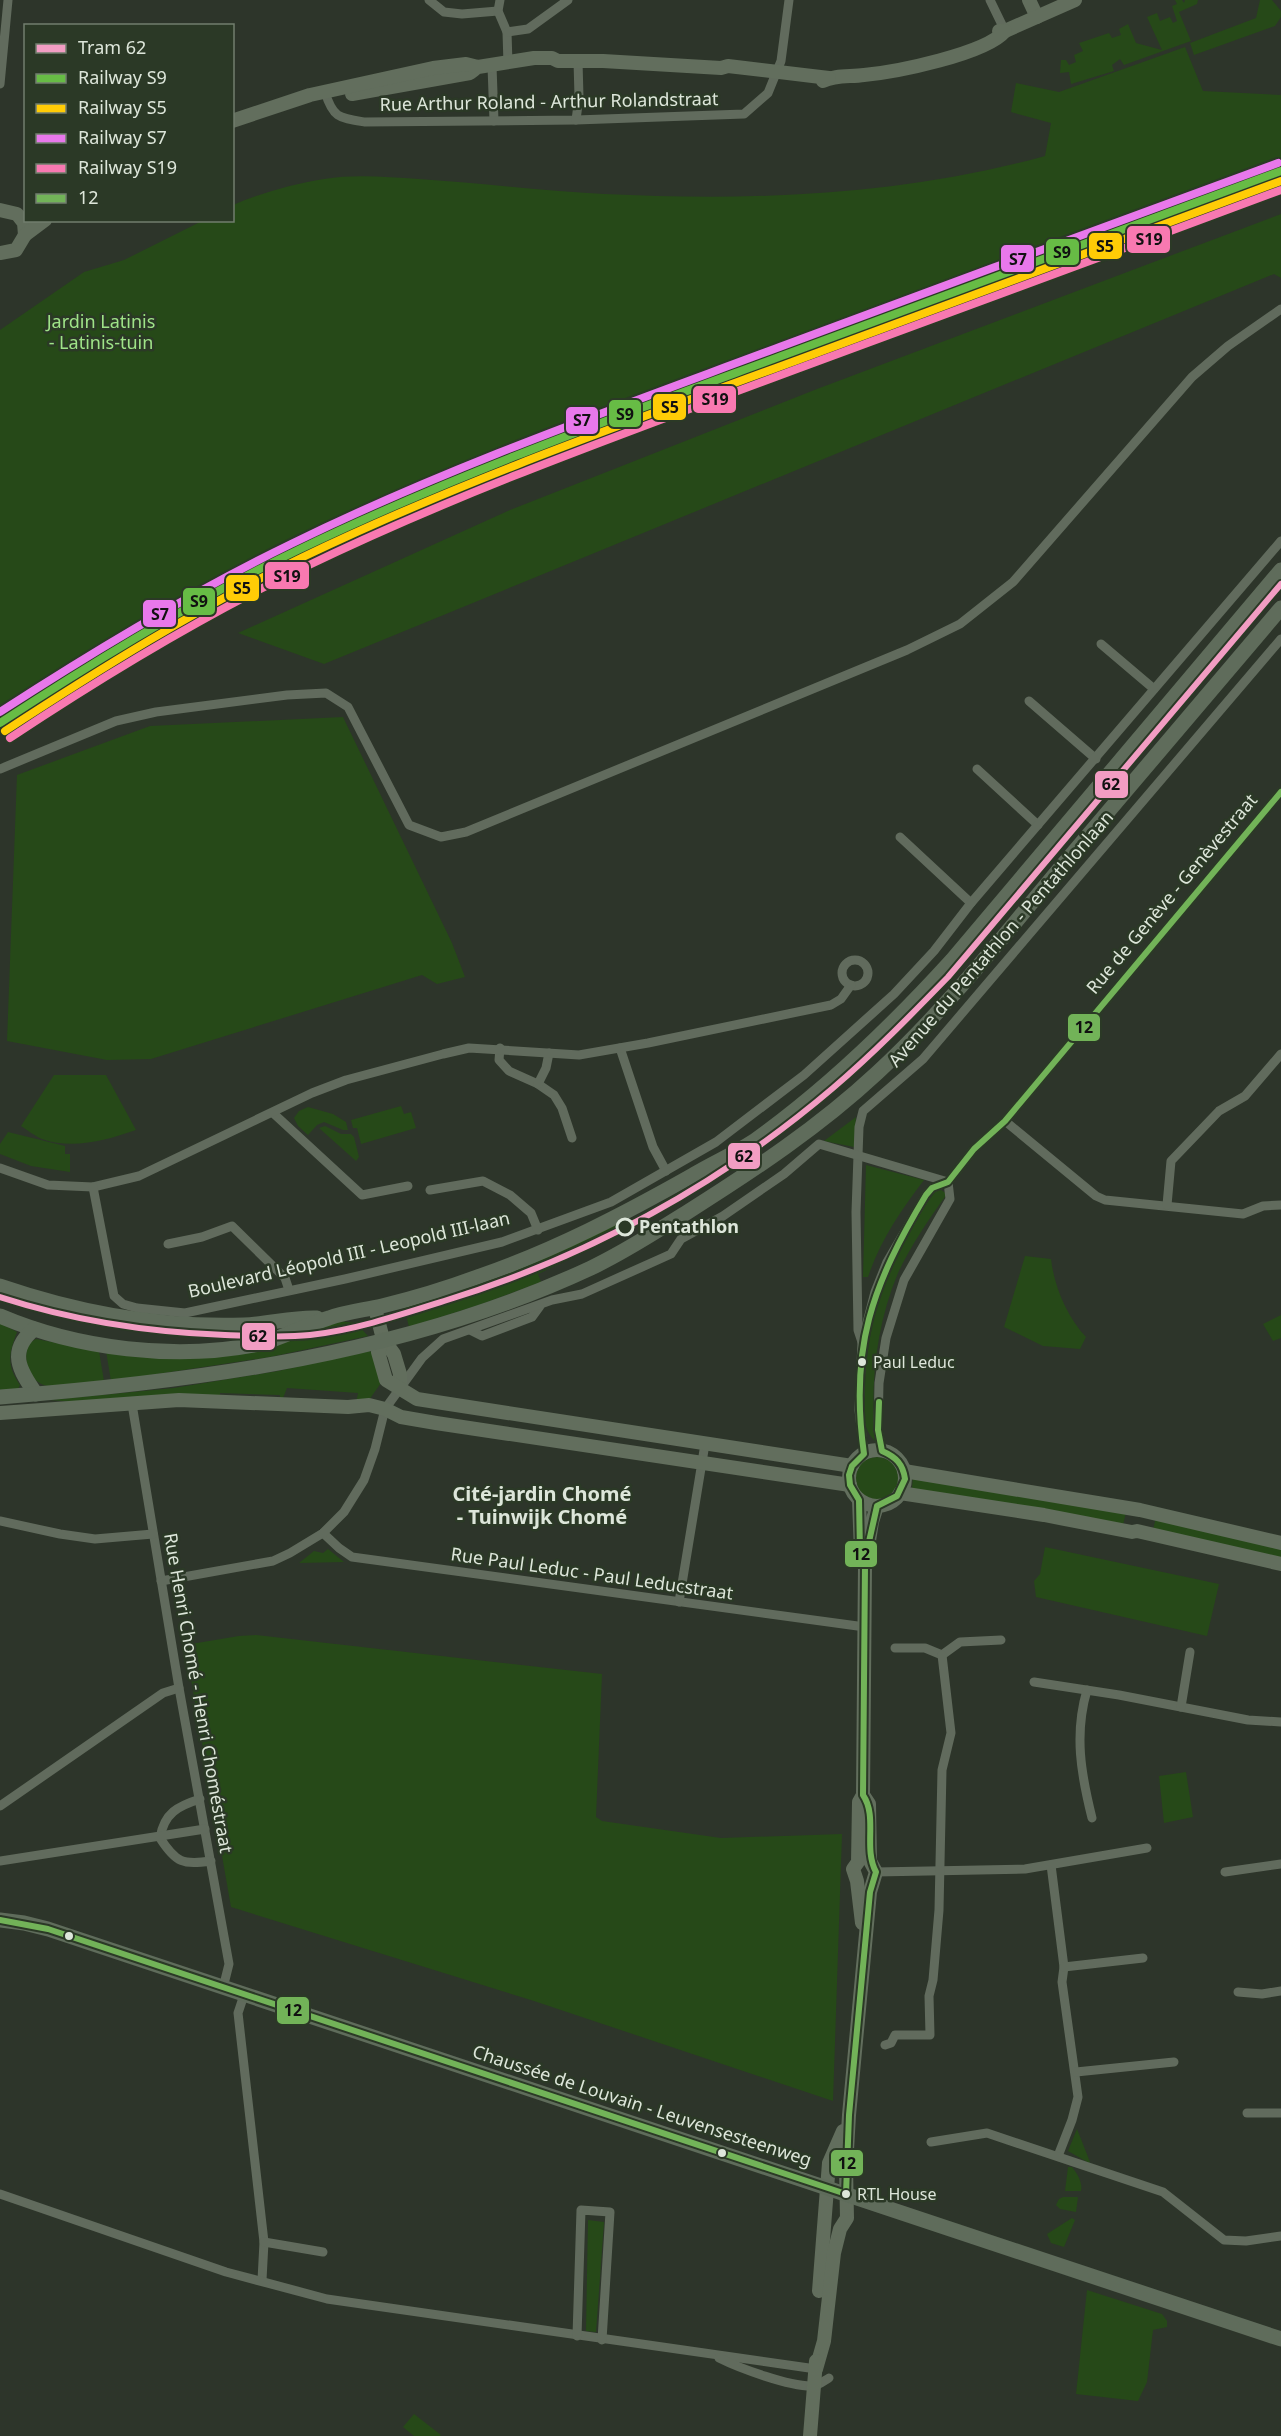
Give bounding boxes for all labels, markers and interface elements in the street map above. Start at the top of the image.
legend [24,24,234,222]
text: Tram 62 [78,35,146,59]
text: Railway S9 [78,65,167,89]
street label: Rue Arthur Roland - Arthur Rolandstraat [379,86,719,116]
text: Railway S5 [78,95,167,119]
text: Railway S7 [78,125,167,149]
text: Railway S19 [78,155,177,179]
text: 12 [78,185,99,209]
line badge: S19 [1126,225,1171,254]
text: S19 [1135,228,1163,250]
line badge: S5 [1088,232,1123,260]
text: S5 [1096,235,1114,257]
line badge: S9 [1045,238,1080,266]
text: S9 [1053,241,1071,263]
line badge: S7 [1000,244,1035,273]
text: S7 [1009,248,1027,270]
park label: Jardin Latinis - Latinis-tuin [45,309,155,354]
line badge: S19 [692,385,737,414]
text: S19 [701,388,729,410]
line badge: S5 [652,393,687,421]
text: S5 [661,396,679,418]
line badge: S9 [608,399,642,428]
text: S9 [616,403,634,425]
line badge: S7 [565,406,599,435]
text: S7 [573,409,591,431]
line badge: S19 [264,561,310,590]
text: S19 [273,565,301,587]
line badge: S5 [225,574,260,602]
text: S5 [233,577,251,599]
line badge: S9 [182,587,216,616]
text: S9 [190,590,208,612]
line badge: S7 [142,599,177,628]
text: S7 [151,603,169,625]
line badge: 62 [1094,770,1129,799]
text: 62 [1102,773,1120,795]
street label: Rue de Genève - Genèvestraat [1080,788,1262,998]
street label: Avenue du Pentathlon - Pentathlonlaan [882,805,1118,1071]
line badge: 12 [1067,1013,1101,1042]
text: 12 [1075,1016,1093,1038]
line badge: 62 [727,1142,761,1170]
text: 62 [735,1145,753,1167]
street label: Boulevard Léopold III - Leopold III-laan [186,1205,512,1303]
place label: Pentathlon [639,1214,739,1238]
marker: Pentathlon [616,1218,634,1236]
line badge: 62 [241,1322,276,1351]
text: 62 [249,1325,267,1347]
place label: Paul Leduc [873,1351,955,1373]
marker: Paul Leduc [856,1356,868,1368]
district label: Cité-jardin Chomé - Tuinwijk Chomé [453,1480,632,1530]
street label: Rue Henri Chomé - Henri Choméstraat [159,1531,239,1855]
line badge: 12 [844,1540,878,1568]
street label: Rue Paul Leduc - Paul Leducstraat [449,1541,735,1605]
text: 12 [852,1543,870,1565]
unlabelled marker [63,1930,75,1942]
line badge: 12 [276,1996,310,2025]
text: 12 [284,1999,302,2021]
street label: Chaussée de Louvain - Leuvensesteenweg [470,2039,815,2171]
unlabelled marker [716,2147,728,2159]
line badge: 12 [830,2149,864,2177]
text: 12 [838,2152,856,2174]
place label: RTL House [857,2183,937,2205]
marker: RTL House [840,2188,852,2200]

